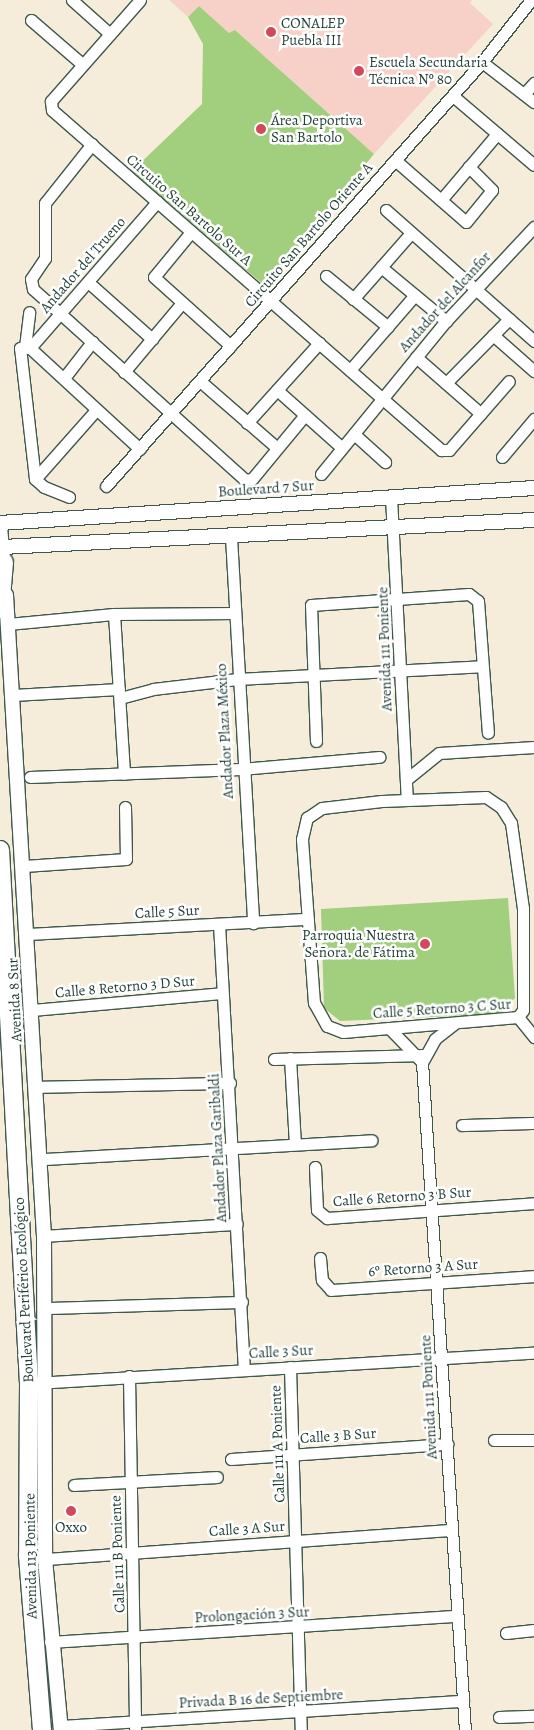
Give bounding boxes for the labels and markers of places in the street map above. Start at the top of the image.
place label: CONALEP Puebla III [281,14,344,49]
marker: CONALEP Puebla III [265,26,277,38]
place label: Escuela Secundaria Técnica Nº 80 [369,53,488,88]
marker: Escuela Secundaria Técnica Nº 80 [353,65,365,77]
place label: Área Deportiva San Bartolo [271,111,363,146]
marker: Área Deportiva San Bartolo [255,123,267,135]
place label: Parroquia Nuestra Señora. de Fátima [302,926,415,961]
marker: Parroquia Nuestra Señora. de Fátima [419,938,431,950]
marker: Oxxo [65,1505,77,1517]
place label: Oxxo [55,1519,87,1537]

